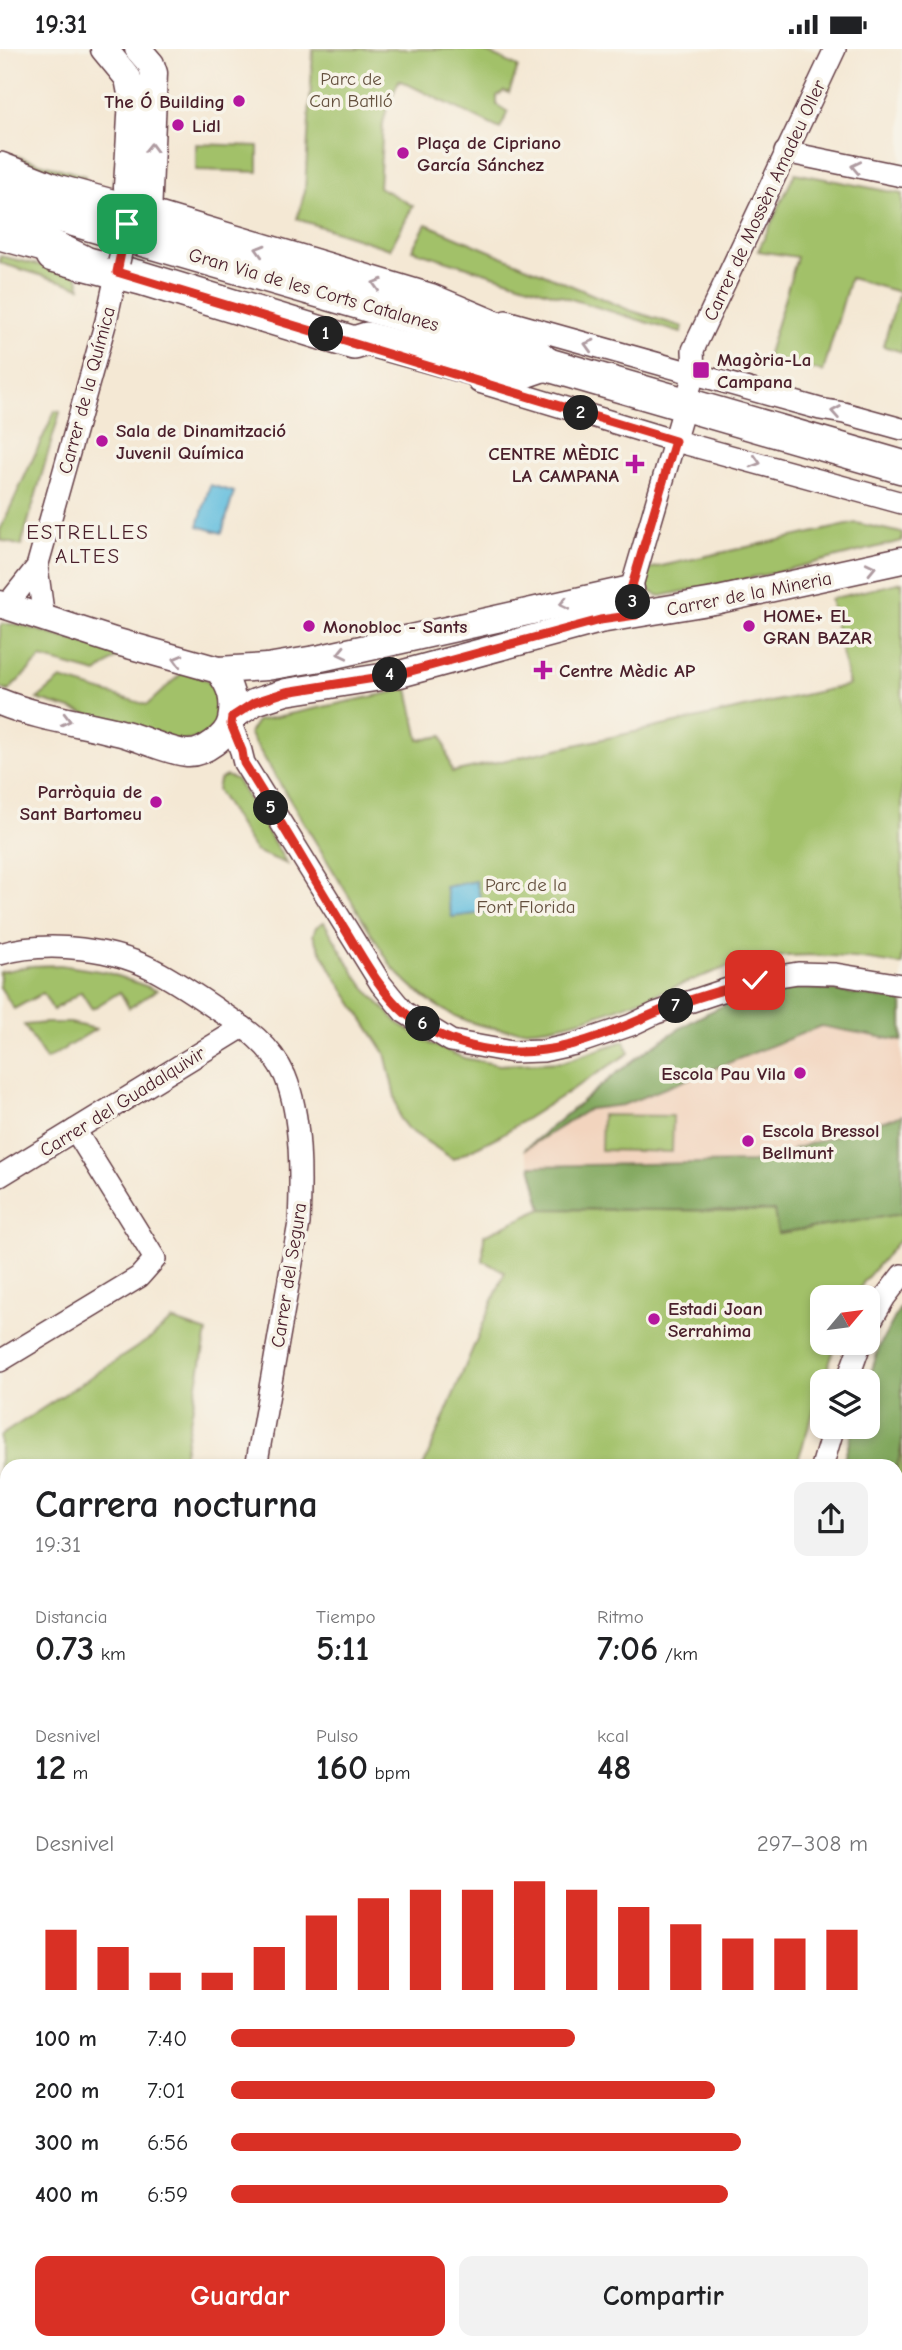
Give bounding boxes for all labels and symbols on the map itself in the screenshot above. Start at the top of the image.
park label: Parc de Can Batlló [309,68,393,112]
street label: Carrer de Mossèn Amadeu Oller [699,76,831,324]
place label: The Ó Building [104,91,225,113]
marker: The Ó Building [231,93,247,109]
place label: Lidl [192,115,221,137]
marker: Lidl [170,117,186,133]
place label: Plaça de Cipriano García Sánchez [417,132,561,176]
one-way arrow [143,142,159,152]
marker: Plaça de Cipriano García Sánchez [395,145,411,161]
one-way arrow [850,160,862,175]
pin [97,194,157,254]
one-way arrow [254,243,266,258]
street label: Gran Via de les Corts Catalanes [186,244,441,336]
one-way arrow [371,278,383,293]
street label: Carrer de la Química [54,304,120,476]
pin: 1 [308,317,344,351]
one-way arrow [583,338,595,353]
place label: Magòria-La Campana [717,349,811,393]
marker: Magòria-La Campana [691,360,711,380]
pin: 2 [564,395,598,431]
one-way arrow [830,405,842,420]
place label: Sala de Dinamització Juvenil Química [116,420,286,464]
marker: Sala de Dinamització Juvenil Química [94,433,110,449]
place label: CENTRE MÈDIC LA CAMPANA [488,443,620,487]
marker: CENTRE MÈDIC LA CAMPANA [625,454,645,474]
one-way arrow [750,454,762,468]
district label: ESTRELLES ALTES [26,520,150,568]
one-way arrow [865,562,877,577]
street label: Carrer de la Mineria [665,567,834,621]
pin: 3 [616,585,650,619]
one-way arrow [558,596,570,610]
place label: HOME+ EL GRAN BAZAR [763,605,872,649]
place label: Monobloc - Sants [323,616,467,638]
marker: Monobloc - Sants [301,618,317,634]
marker: HOME+ EL GRAN BAZAR [741,618,757,634]
one-way arrow [336,645,348,659]
one-way arrow [172,654,184,668]
pin: 4 [372,657,408,693]
marker: Centre Mèdic AP [533,660,553,680]
place label: Centre Mèdic AP [559,660,696,682]
one-way arrow [60,712,72,726]
place label: Parròquia de Sant Bartomeu [20,781,142,825]
pin: 5 [254,791,288,825]
marker: Parròquia de Sant Bartomeu [148,794,164,810]
park label: Parc de la Font Florida [476,874,576,918]
pin [725,950,785,1010]
pin: 7 [658,989,694,1023]
pin: 6 [406,1007,440,1041]
street label: Carrer del Guadalquivir [36,1042,210,1162]
place label: Escola Pau Vila [661,1063,786,1085]
marker: Escola Pau Vila [792,1065,808,1081]
place label: Escola Bressol Bellmunt [762,1120,879,1164]
marker: Escola Bressol Bellmunt [740,1133,756,1149]
street label: Carrer del Segura [267,1201,311,1349]
north arrow [810,1285,880,1355]
place label: Estadi Joan Serrahima [668,1298,763,1342]
marker: Estadi Joan Serrahima [646,1311,662,1327]

